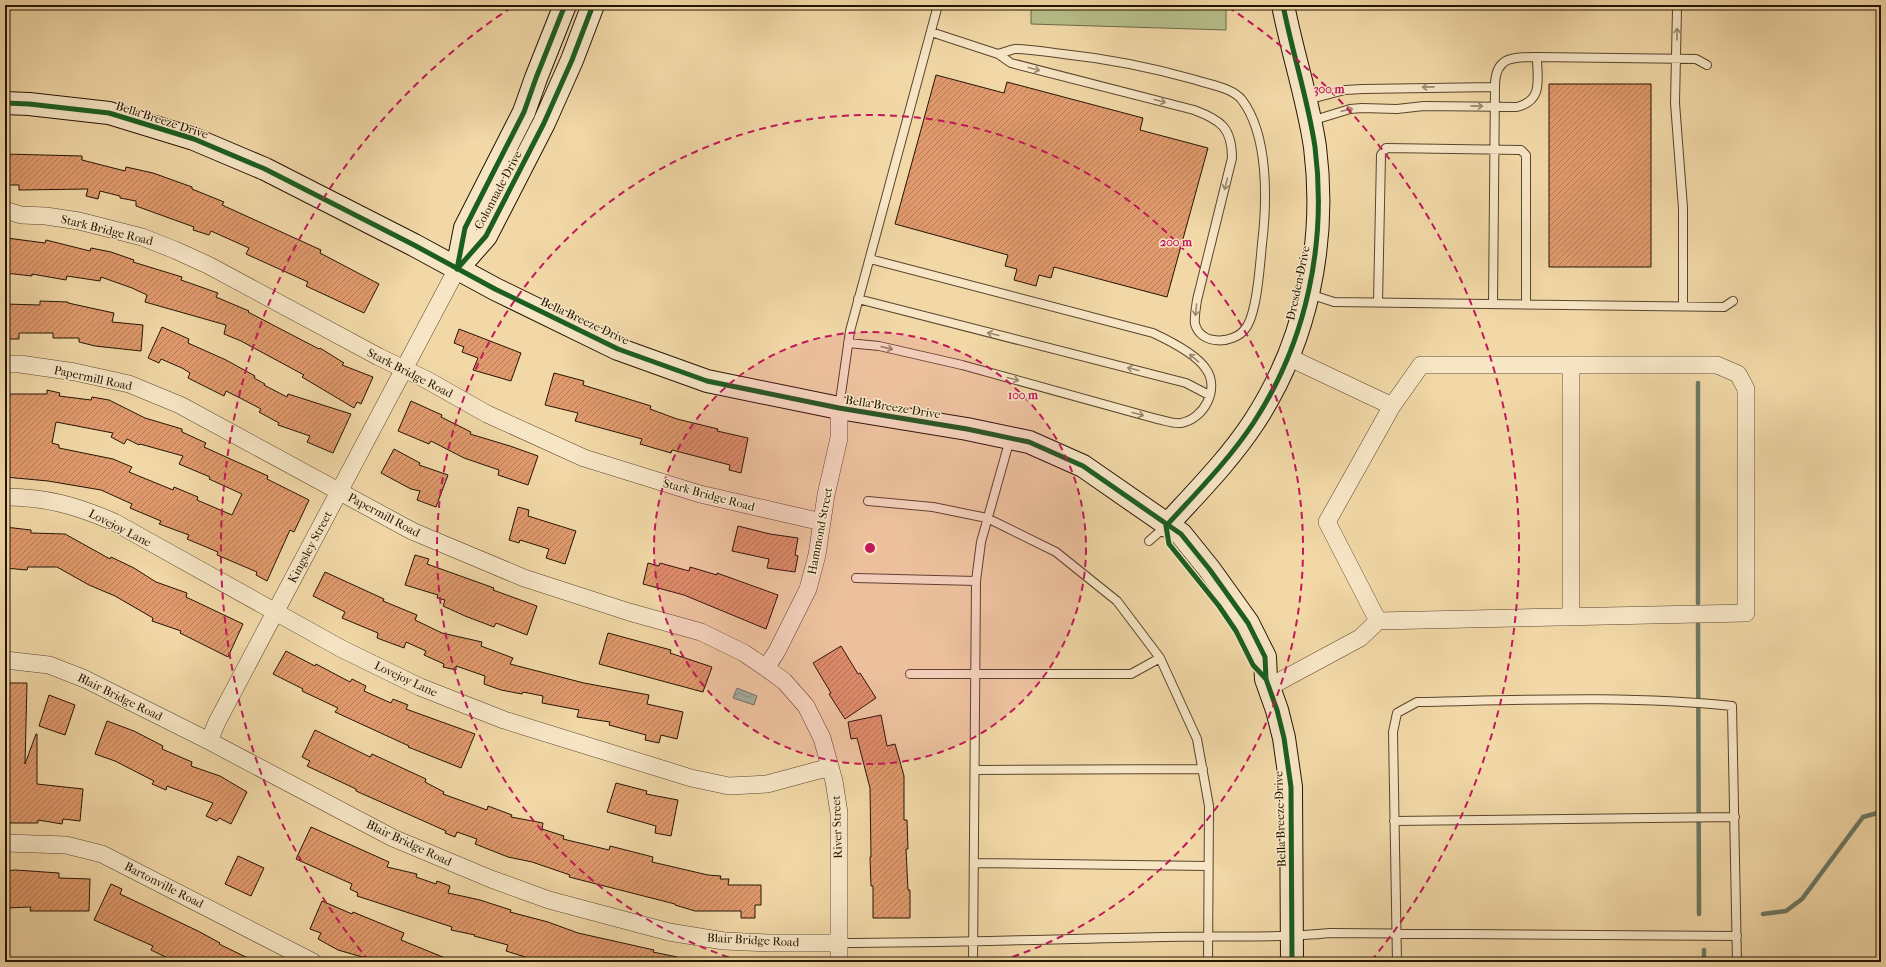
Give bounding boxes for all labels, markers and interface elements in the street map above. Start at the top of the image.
one-way arrow [1673,28,1681,41]
one-way arrow [1027,66,1040,74]
text: 300 m [1314,82,1345,97]
one-way arrow [1422,83,1435,91]
street label: Bella Breeze Drive [114,98,210,142]
one-way arrow [1153,98,1166,105]
one-way arrow [1470,102,1483,110]
one-way arrow [1340,105,1353,113]
street label: Colonnade Drive [471,148,525,232]
one-way arrow [1221,177,1229,190]
street label: Stark Bridge Road [60,212,155,248]
text: 200 m [1160,235,1193,249]
street label: Dresden Drive [1283,244,1313,322]
street label: Bella Breeze Drive [538,294,632,348]
one-way arrow [1192,303,1199,316]
one-way arrow [987,329,1000,337]
street label: Stark Bridge Road [365,345,456,401]
one-way arrow [880,345,893,353]
one-way arrow [1189,354,1199,363]
street label: Papermill Road [53,363,134,393]
one-way arrow [1126,365,1139,373]
one-way arrow [1006,376,1019,384]
text: 100 m [1008,388,1039,402]
street label: Bella Breeze Drive [844,393,942,421]
one-way arrow [1132,411,1145,418]
street label: Stark Bridge Road [662,476,757,514]
street label: Hammond Street [805,485,835,576]
street label: Papermill Road [346,490,423,540]
street label: Lovejoy Lane [86,506,154,550]
street label: Kingsley Street [285,508,335,585]
centre of rings [863,541,877,555]
street label: Lovejoy Lane [372,658,440,700]
street label: Blair Bridge Road [75,670,165,724]
street label: Bella Breeze Drive [1271,771,1289,867]
street label: River Street [829,795,845,859]
street label: Blair Bridge Road [364,817,454,869]
street label: Bartonville Road [122,859,206,911]
street label: Blair Bridge Road [706,931,800,949]

